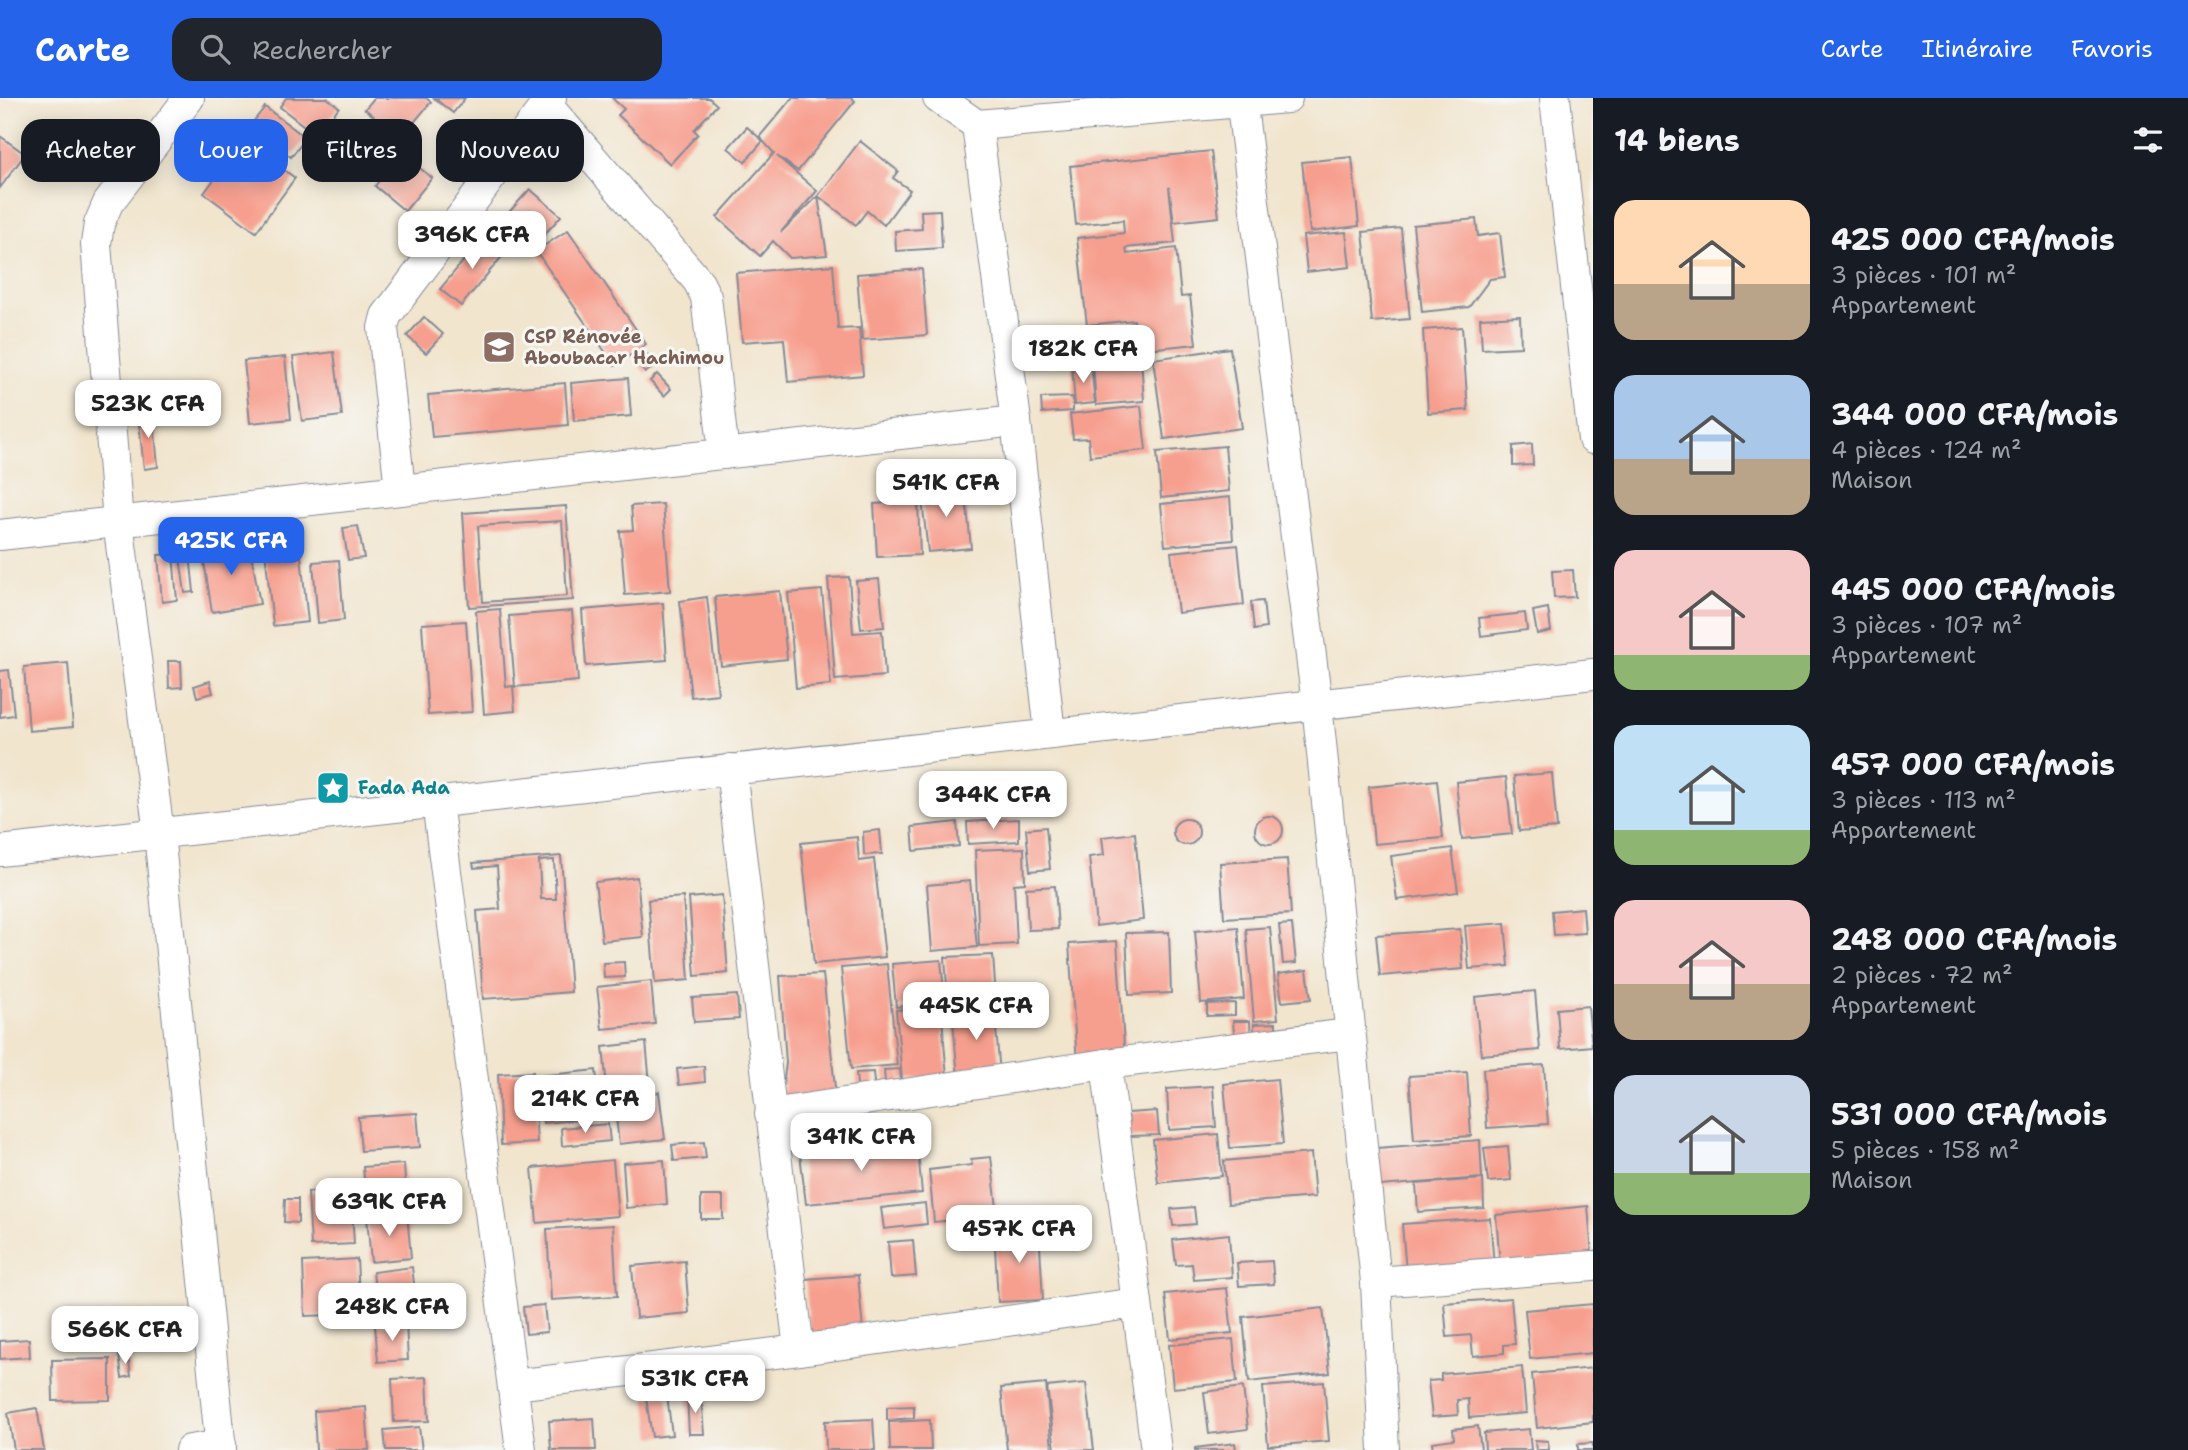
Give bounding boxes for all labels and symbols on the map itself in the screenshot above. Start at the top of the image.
pin: 396K CFA [400,212,544,271]
place label: CSP Rénovée Aboubacar Hachimou [524,325,724,370]
pin: 182K CFA [1011,326,1155,385]
school or university icon: CSP Rénovée Aboubacar Hachimou [480,328,518,366]
pin: 523K CFA [76,380,220,440]
pin: 541K CFA [874,460,1018,519]
pin: 425K CFA [159,518,303,577]
place icon: Fada Ada [314,769,352,807]
pin: 344K CFA [921,772,1065,831]
place label: Fada Ada [358,776,451,800]
pin: 445K CFA [904,982,1048,1042]
pin: 214K CFA [513,1076,657,1135]
pin: 341K CFA [789,1114,933,1173]
pin: 639K CFA [317,1178,461,1238]
pin: 457K CFA [947,1206,1091,1265]
pin: 248K CFA [320,1284,464,1343]
pin: 566K CFA [53,1306,197,1366]
pin: 531K CFA [623,1356,767,1415]

